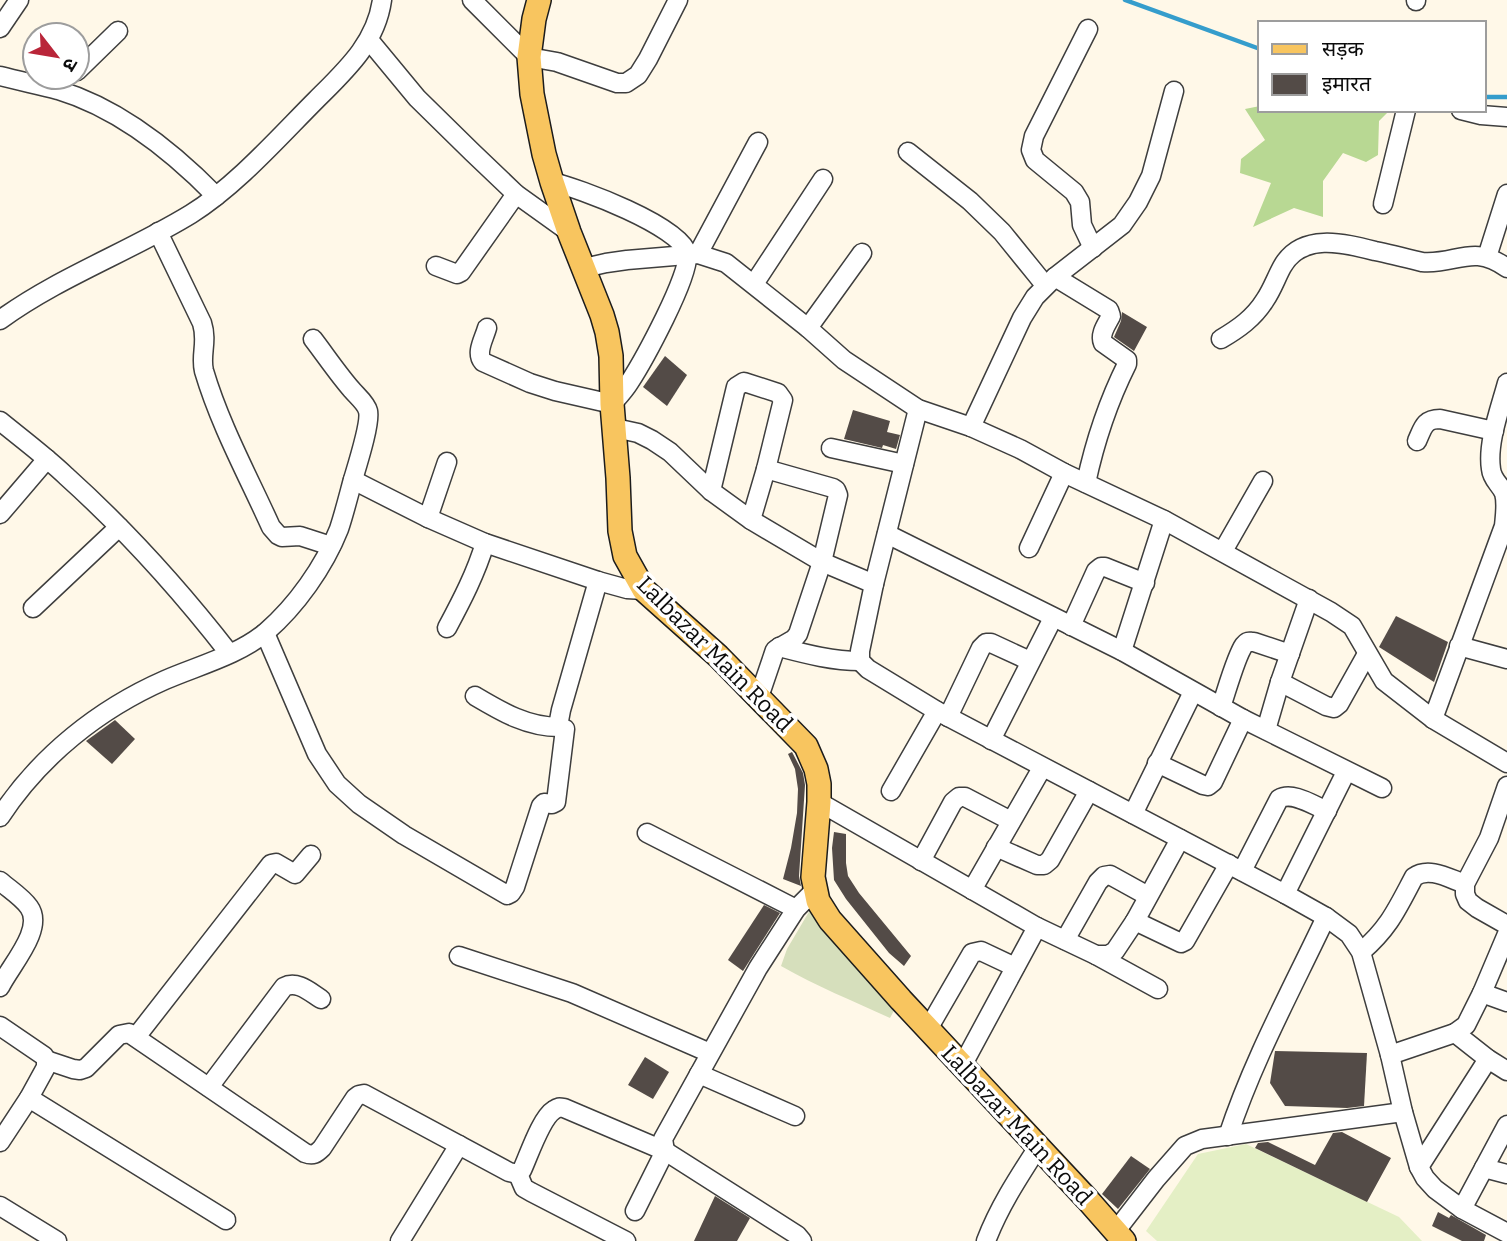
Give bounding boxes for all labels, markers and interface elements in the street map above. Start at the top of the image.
north arrow [21,21,91,91]
legend [1258,21,1486,112]
text: सड़क [1322,36,1364,62]
text: उ [57,54,83,76]
text: इमारत [1322,71,1372,97]
street label: Lalbazar Main Road [631,570,799,738]
street label: Lalbazar Main Road [936,1039,1099,1211]

